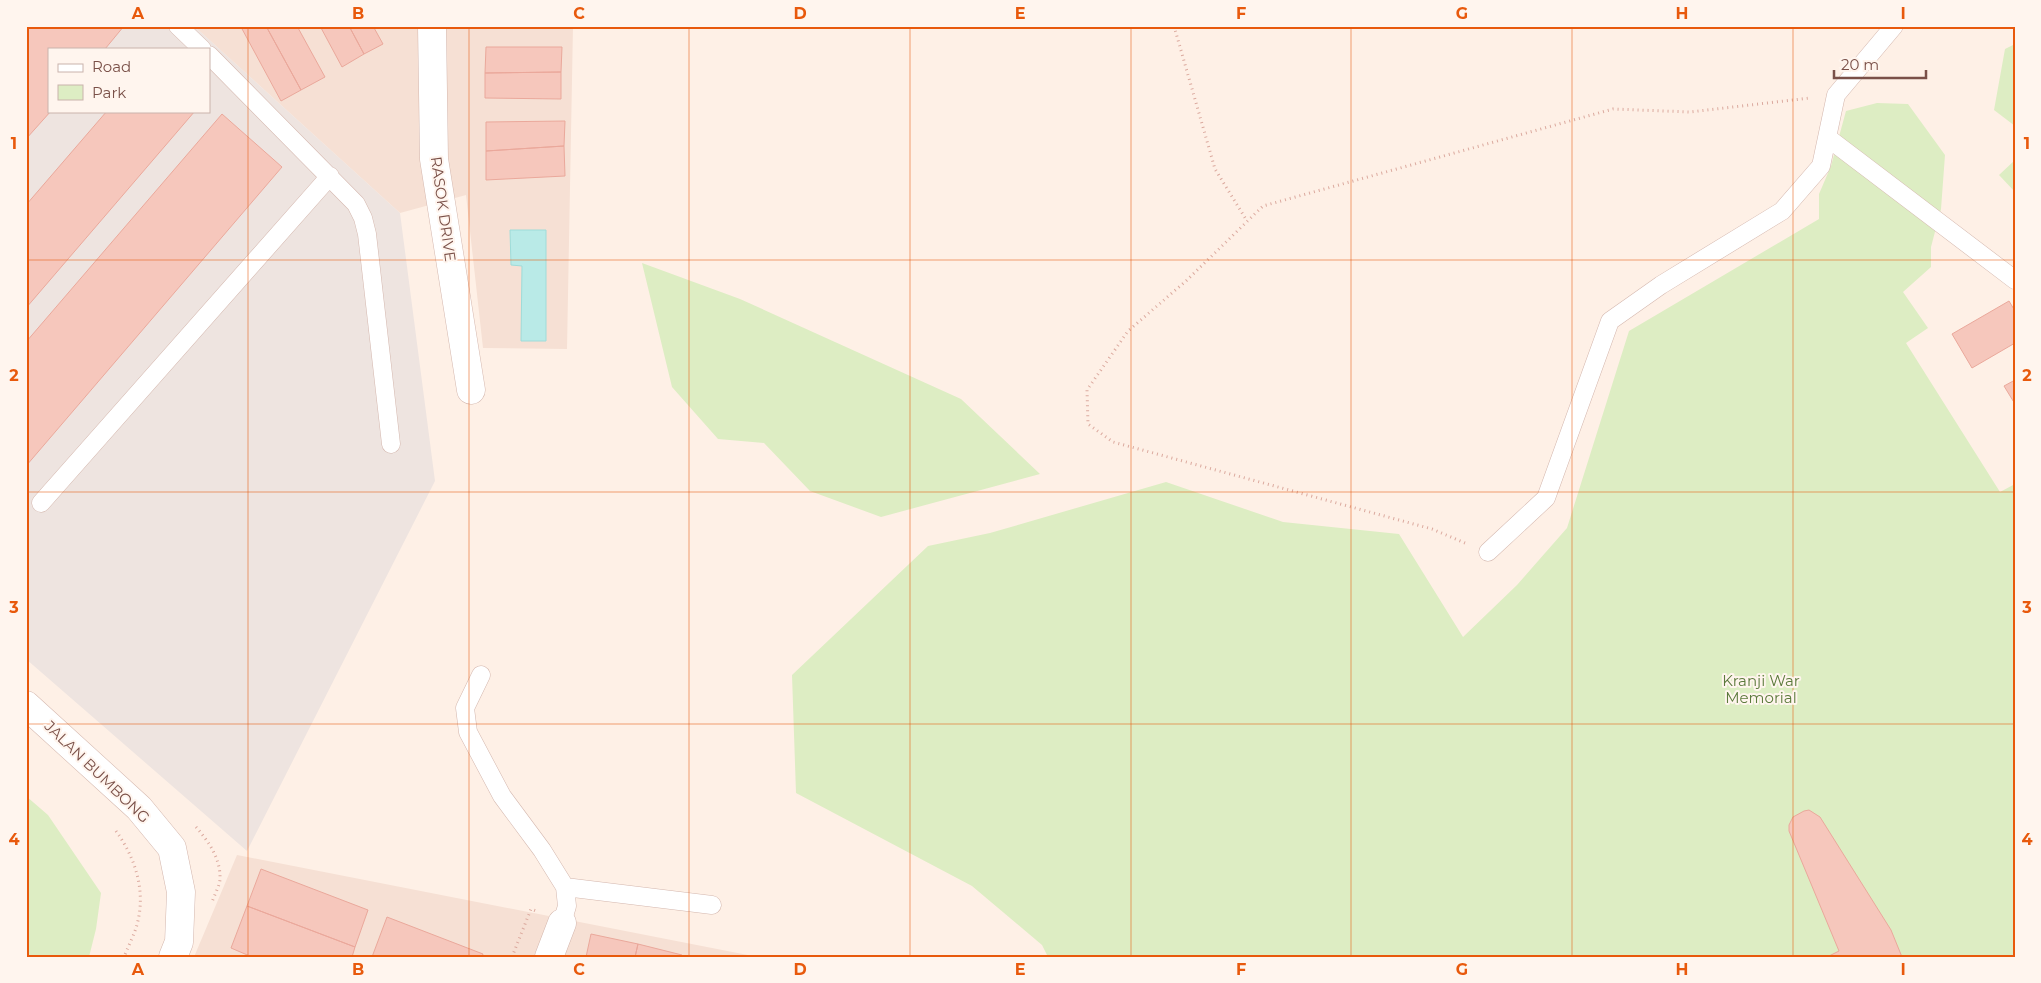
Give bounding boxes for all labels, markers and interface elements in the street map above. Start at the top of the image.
text: A [131,4,145,23]
text: B [352,4,364,23]
text: C [573,4,585,23]
text: D [793,4,807,23]
text: E [1015,4,1025,23]
text: F [1236,4,1246,23]
text: G [1456,4,1468,23]
text: H [1676,4,1688,23]
text: I [1900,4,1906,23]
legend [48,48,210,112]
scale bar [1834,48,1926,80]
text: 20 m [1841,55,1879,74]
text: Road [92,57,131,76]
text: Park [92,83,126,102]
text: 1 [11,134,17,153]
text: 1 [2024,134,2030,153]
street label: RASOK DRIVE [427,155,460,263]
text: 2 [9,366,19,385]
text: 2 [2022,366,2032,385]
text: 3 [8,598,19,617]
text: 3 [2021,598,2032,617]
park label: Kranji War Memorial [1722,671,1800,707]
street label: JALAN BUMBONG [40,716,154,827]
text: 4 [8,830,20,849]
text: 4 [2021,830,2033,849]
text: A [131,960,145,979]
text: B [352,960,364,979]
text: C [573,960,585,979]
text: D [793,960,807,979]
text: E [1015,960,1025,979]
text: F [1236,960,1246,979]
text: G [1456,960,1468,979]
text: H [1676,960,1688,979]
text: I [1900,960,1906,979]

